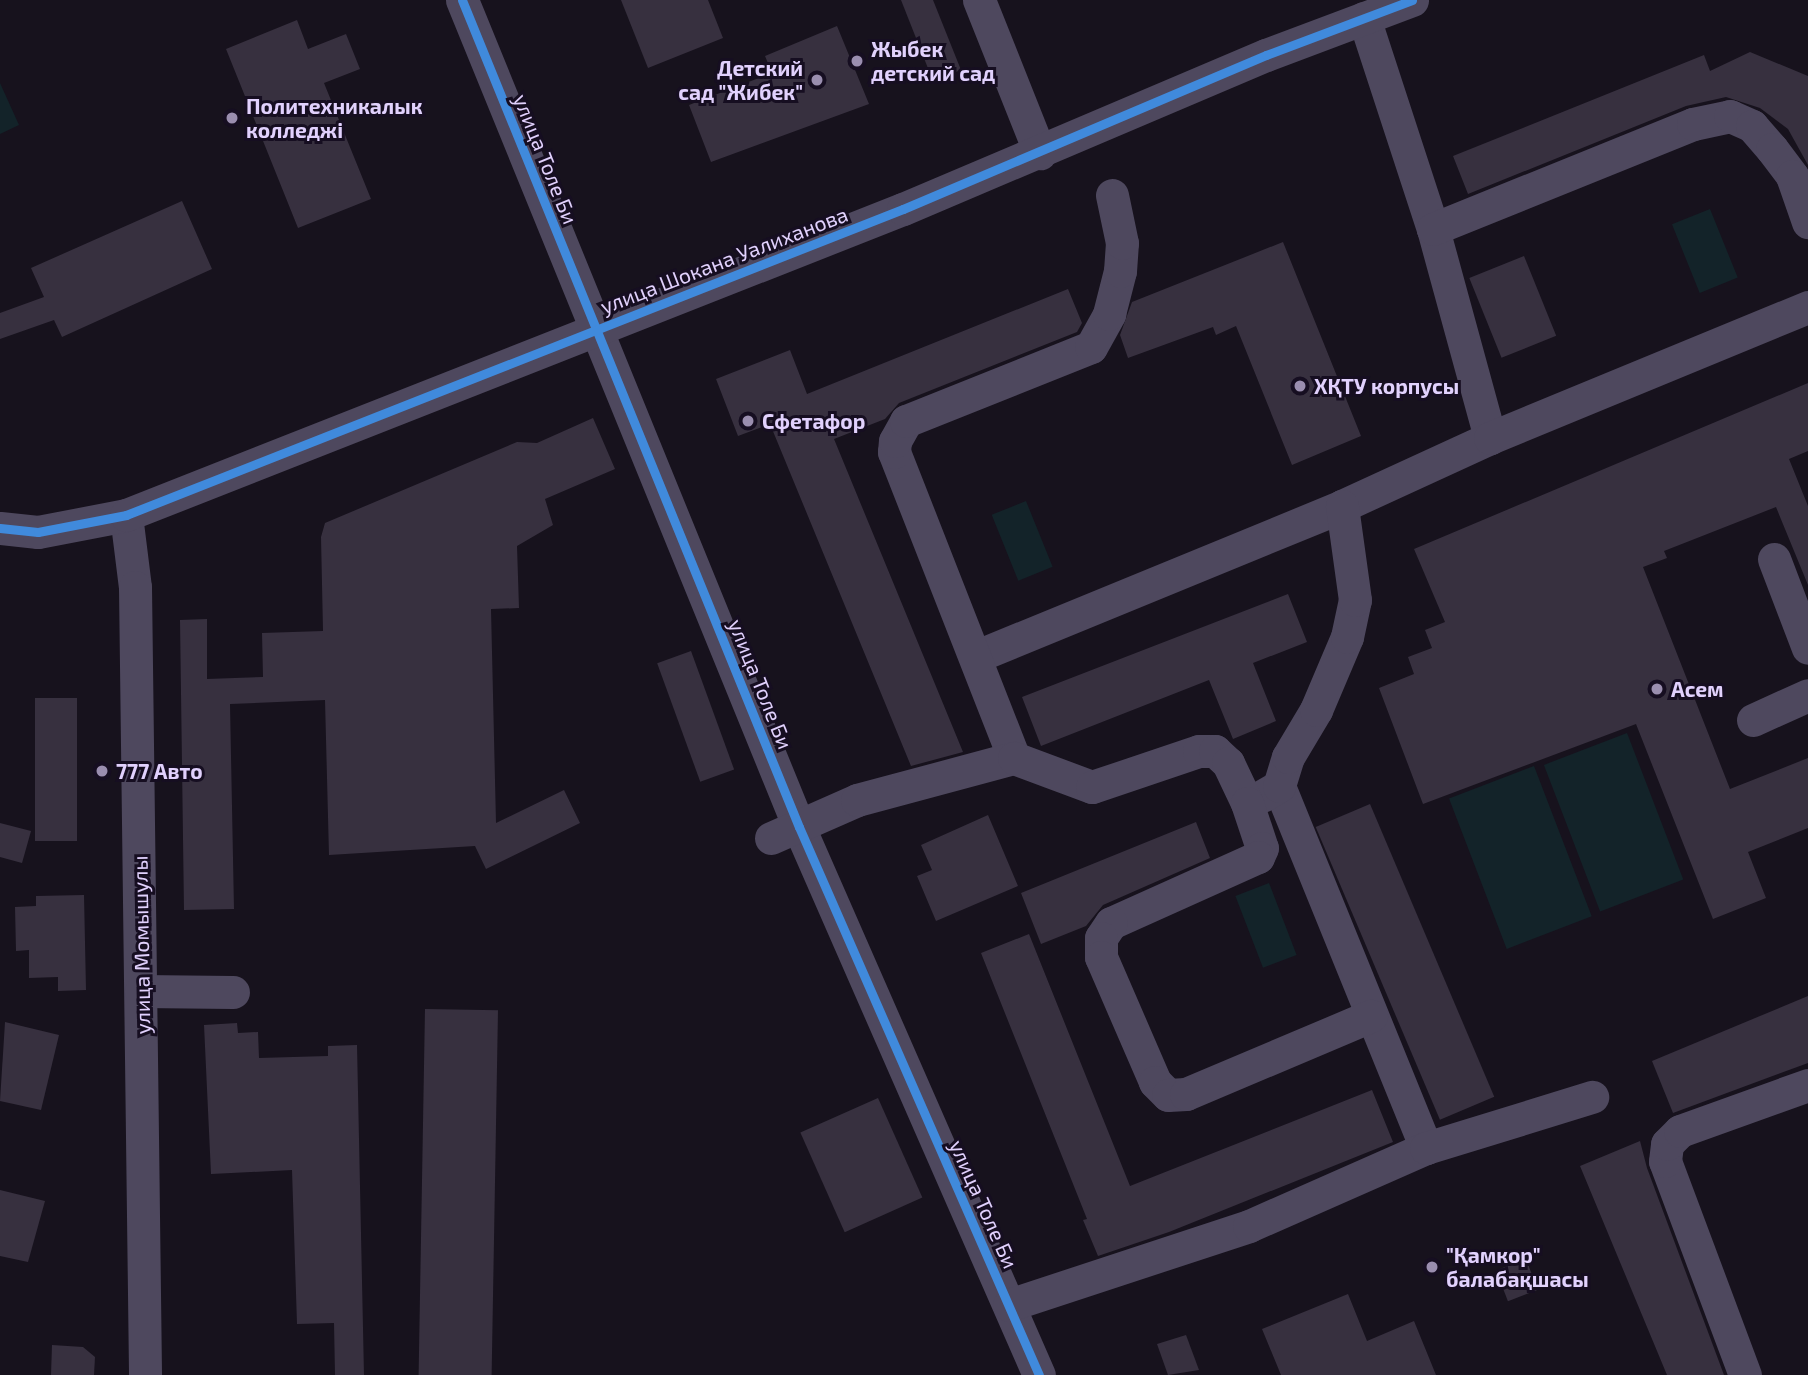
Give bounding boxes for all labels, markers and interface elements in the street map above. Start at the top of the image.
place label: Жыбек детский сад [871,36,995,86]
marker: Жыбек детский сад [849,53,865,69]
place label: Детский сад "Жибек" [678,55,803,105]
marker: Детский сад "Жибек" [809,72,825,88]
street label: улица Толе Би [509,90,583,228]
place label: Политехникалык колледжі [246,93,423,143]
marker: Политехникалык колледжі [224,110,240,126]
street label: улица Шокана Уалиханова [597,201,851,319]
place label: ХҚТУ корпусы [1314,373,1459,399]
marker: ХҚТУ корпусы [1292,378,1308,394]
place label: Сфетафор [762,408,865,434]
marker: Сфетафор [740,413,756,429]
street label: улица Толе Би [724,615,798,753]
place label: Асем [1671,676,1724,702]
marker: Асем [1649,681,1665,697]
place label: 777 Авто [116,758,203,784]
marker: 777 Авто [94,763,110,779]
street label: улица Момышулы [127,855,155,1035]
street label: улица Толе Би [944,1136,1024,1272]
place label: "Қамкор" балабақшасы [1446,1242,1589,1292]
marker: "Қамкор" балабақшасы [1424,1259,1440,1275]

